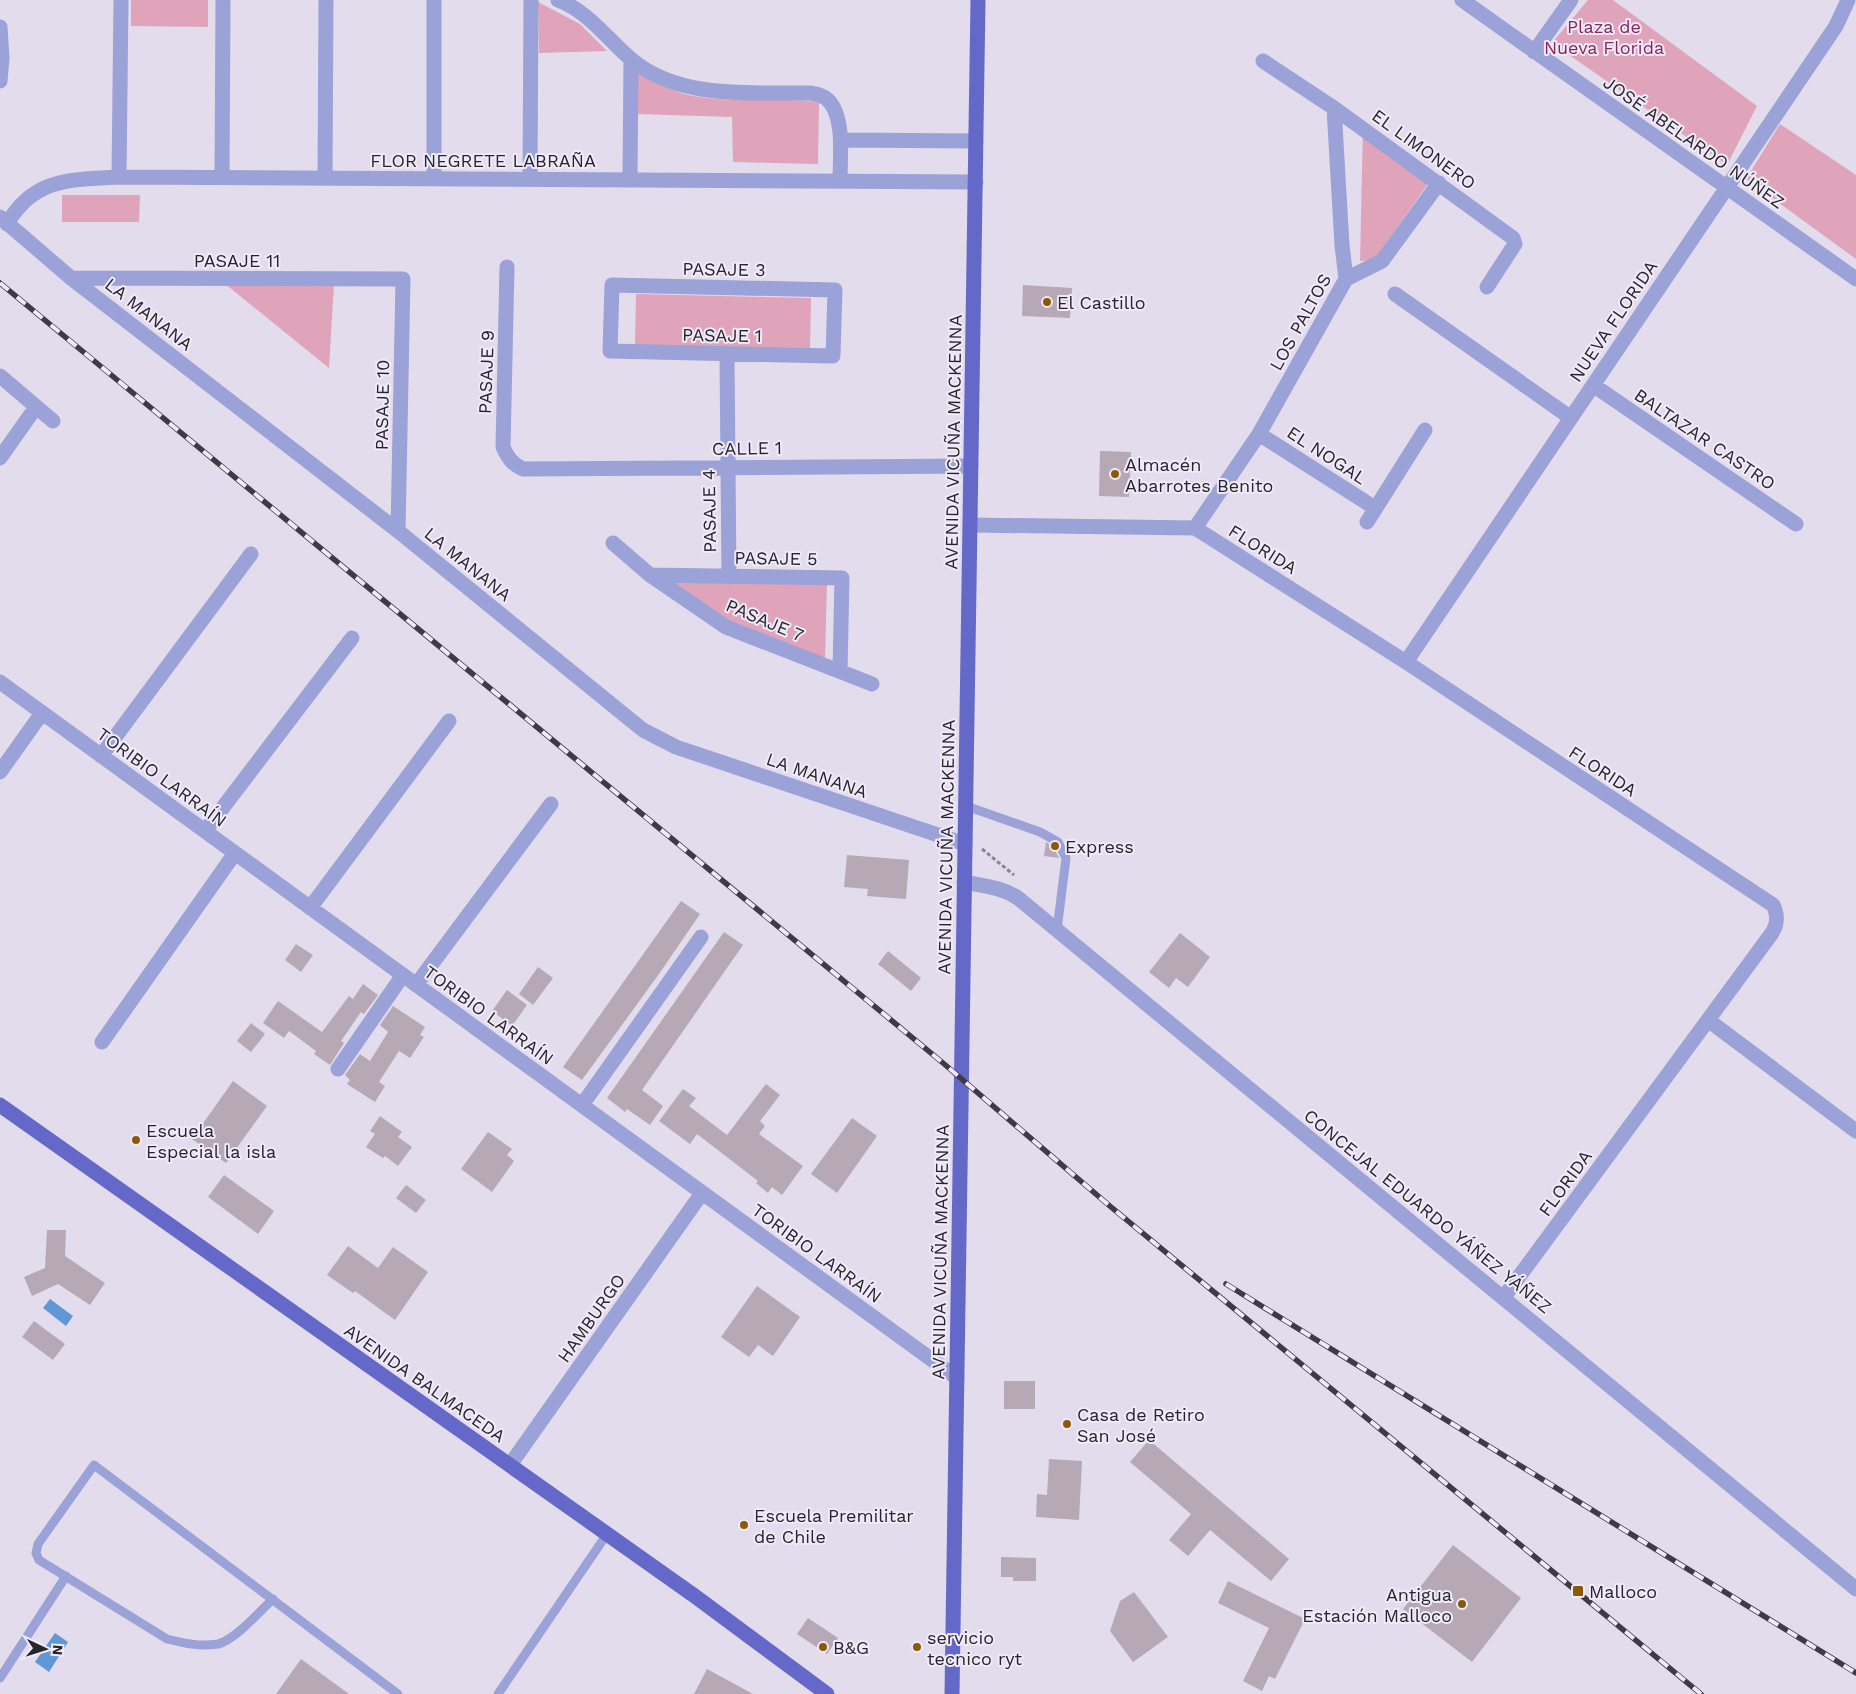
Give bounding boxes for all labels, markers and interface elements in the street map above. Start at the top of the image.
park label: Plaza de Nueva Florida [1544,16,1664,58]
street label: JOSÉ ABELARDO NÚÑEZ [1599,71,1789,213]
street label: EL LIMONERO [1368,104,1480,194]
street label: FLOR NEGRETE LABRAÑA [370,150,596,171]
street label: PASAJE 11 [194,250,280,271]
street label: NUEVA FLORIDA [1565,256,1661,386]
street label: PASAJE 3 [682,258,766,280]
street label: LOS PALTOS [1265,270,1335,374]
street label: LA MANANA [101,273,197,355]
place label: El Castillo [1057,292,1146,313]
marker: El Castillo [1041,296,1053,308]
street label: AVENIDA VICUÑA MACKENNA [940,314,966,570]
street label: PASAJE 1 [682,324,762,346]
street label: PASAJE 9 [474,330,498,414]
street label: PASAJE 10 [371,359,393,451]
street label: BALTAZAR CASTRO [1630,384,1780,494]
street label: EL NOGAL [1283,422,1371,489]
street label: CALLE 1 [712,437,782,459]
place label: Almacén Abarrotes Benito [1125,454,1273,496]
marker: Almacén Abarrotes Benito [1109,468,1121,480]
street label: PASAJE 4 [698,469,720,553]
street label: FLORIDA [1225,520,1301,578]
street label: LA MANANA [420,523,516,605]
street label: PASAJE 5 [734,547,818,569]
street label: PASAJE 7 [723,594,807,646]
street label: AVENIDA VICUÑA MACKENNA [933,719,959,975]
street label: TORIBIO LARRAÍN [93,723,231,831]
street label: FLORIDA [1565,741,1641,801]
street label: LA MANANA [764,748,870,802]
place label: Express [1065,836,1134,857]
marker: Express [1049,840,1061,852]
street label: TORIBIO LARRAÍN [420,961,558,1069]
street label: CONCEJAL EDUARDO YÁÑEZ YÁÑEZ [1300,1104,1556,1318]
place label: Escuela Especial la isla [146,1120,276,1162]
street label: AVENIDA VICUÑA MACKENNA [927,1124,953,1380]
marker: Escuela Especial la isla [130,1134,142,1146]
street label: FLORIDA [1534,1146,1596,1220]
street label: TORIBIO LARRAÍN [748,1199,886,1307]
street label: HAMBURGO [553,1270,629,1366]
street label: AVENIDA BALMACEDA [340,1319,510,1447]
place label: Casa de Retiro San José [1077,1404,1205,1446]
marker: Casa de Retiro San José [1061,1418,1073,1430]
place label: Escuela Premilitar de Chile [754,1505,914,1547]
marker: Escuela Premilitar de Chile [738,1519,750,1531]
place label: Malloco [1589,1581,1657,1602]
place label: Antigua Estación Malloco [1302,1584,1452,1626]
marker: Malloco [1571,1584,1585,1598]
marker: Antigua Estación Malloco [1456,1598,1468,1610]
north arrow [20,1624,70,1674]
place label: servicio tecnico ryt [927,1627,1023,1669]
place label: B&G [833,1637,869,1658]
marker: B&G [817,1641,829,1653]
marker: servicio tecnico ryt [911,1641,923,1653]
text: N [50,1644,66,1656]

